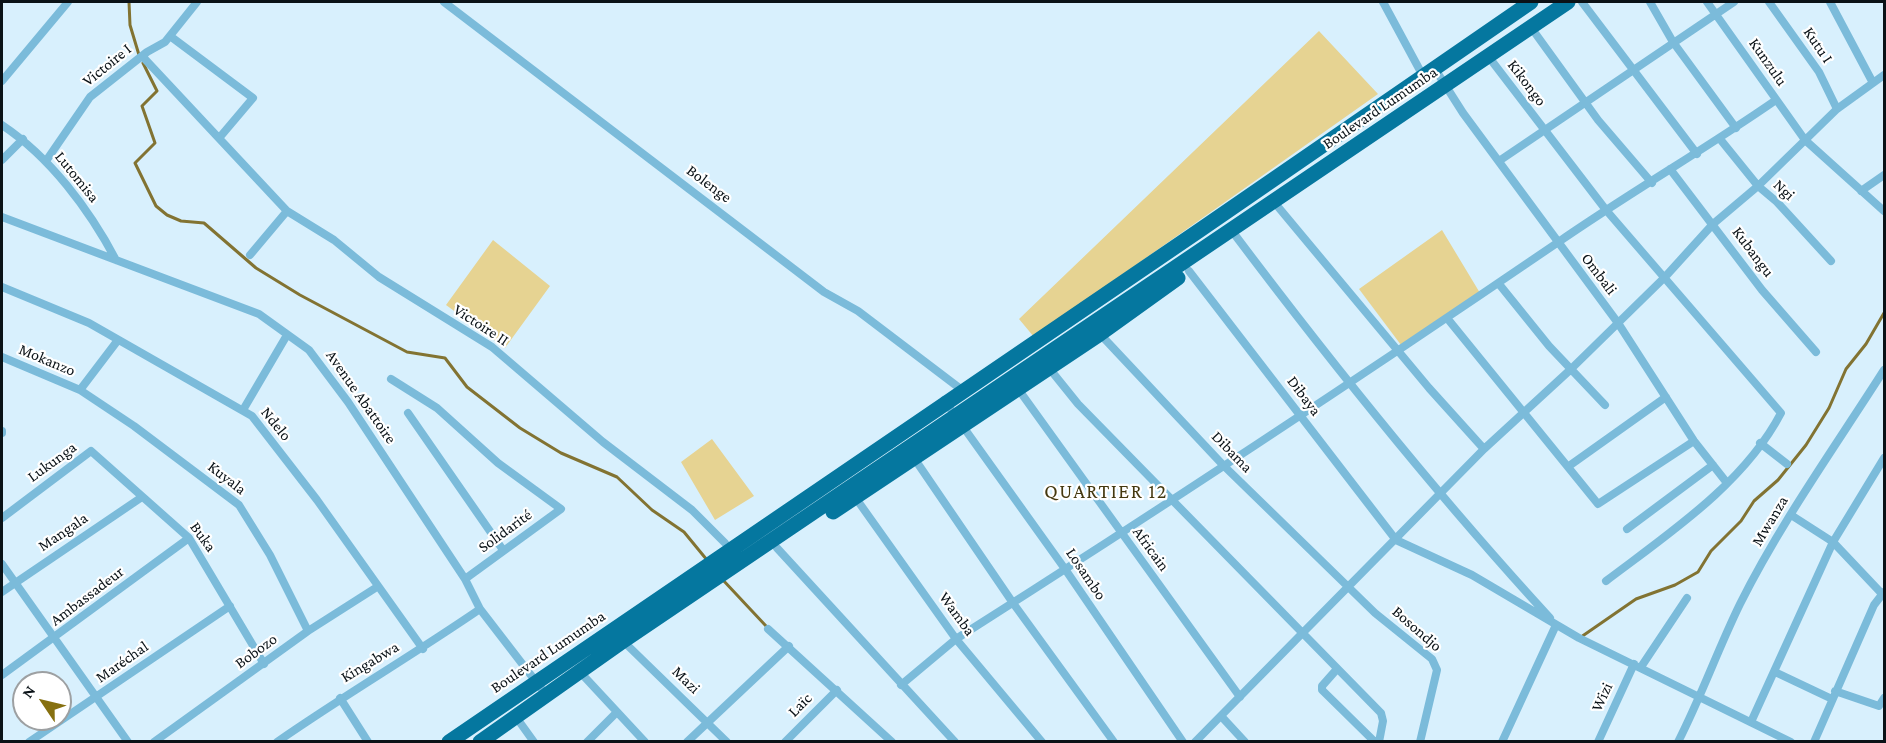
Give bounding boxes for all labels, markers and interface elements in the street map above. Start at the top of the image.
street label: Kutu I [1799,23,1837,67]
street label: Kunzulu [1745,34,1791,90]
street label: Victoire I [79,40,135,90]
street label: Kikongo [1503,56,1551,110]
street label: Boulevard Lumumba [1319,63,1441,153]
street label: Lutomisa [51,148,103,206]
street label: Bolenge [683,161,735,207]
street label: Ngi [1769,175,1799,205]
street label: Kubangu [1728,223,1778,281]
street label: Ombali [1577,249,1621,299]
street label: Victoire II [450,300,512,350]
street label: Mokanzo [16,340,78,380]
street label: Avenue Abattoire [322,347,400,447]
street label: Dibaya [1283,372,1325,420]
street label: Ndelo [257,403,295,445]
street label: Dibama [1207,427,1257,477]
street label: Lukunga [24,438,80,486]
street label: Kuyala [204,457,250,499]
district label: QUARTIER 12 [1044,480,1168,504]
street label: Mwanza [1748,492,1792,550]
street label: Solidarité [474,505,536,557]
street label: Mangala [34,508,92,556]
street label: Buka [186,518,220,556]
street label: Africain [1128,523,1174,575]
street label: Losambo [1062,544,1110,604]
street label: Ambassadeur [46,562,128,630]
street label: Wamba [935,588,979,640]
street label: Bosondjo [1388,602,1446,656]
street label: Boulevard Lumumba [487,607,609,697]
street label: Bobozo [231,629,281,673]
street label: Maréchal [92,637,152,687]
street label: Kingabwa [338,637,402,687]
street label: Mazi [668,662,704,698]
north arrow [12,671,72,731]
street label: Wizi [1587,680,1617,714]
text: N [18,682,39,701]
street label: Laïc [784,689,816,721]

